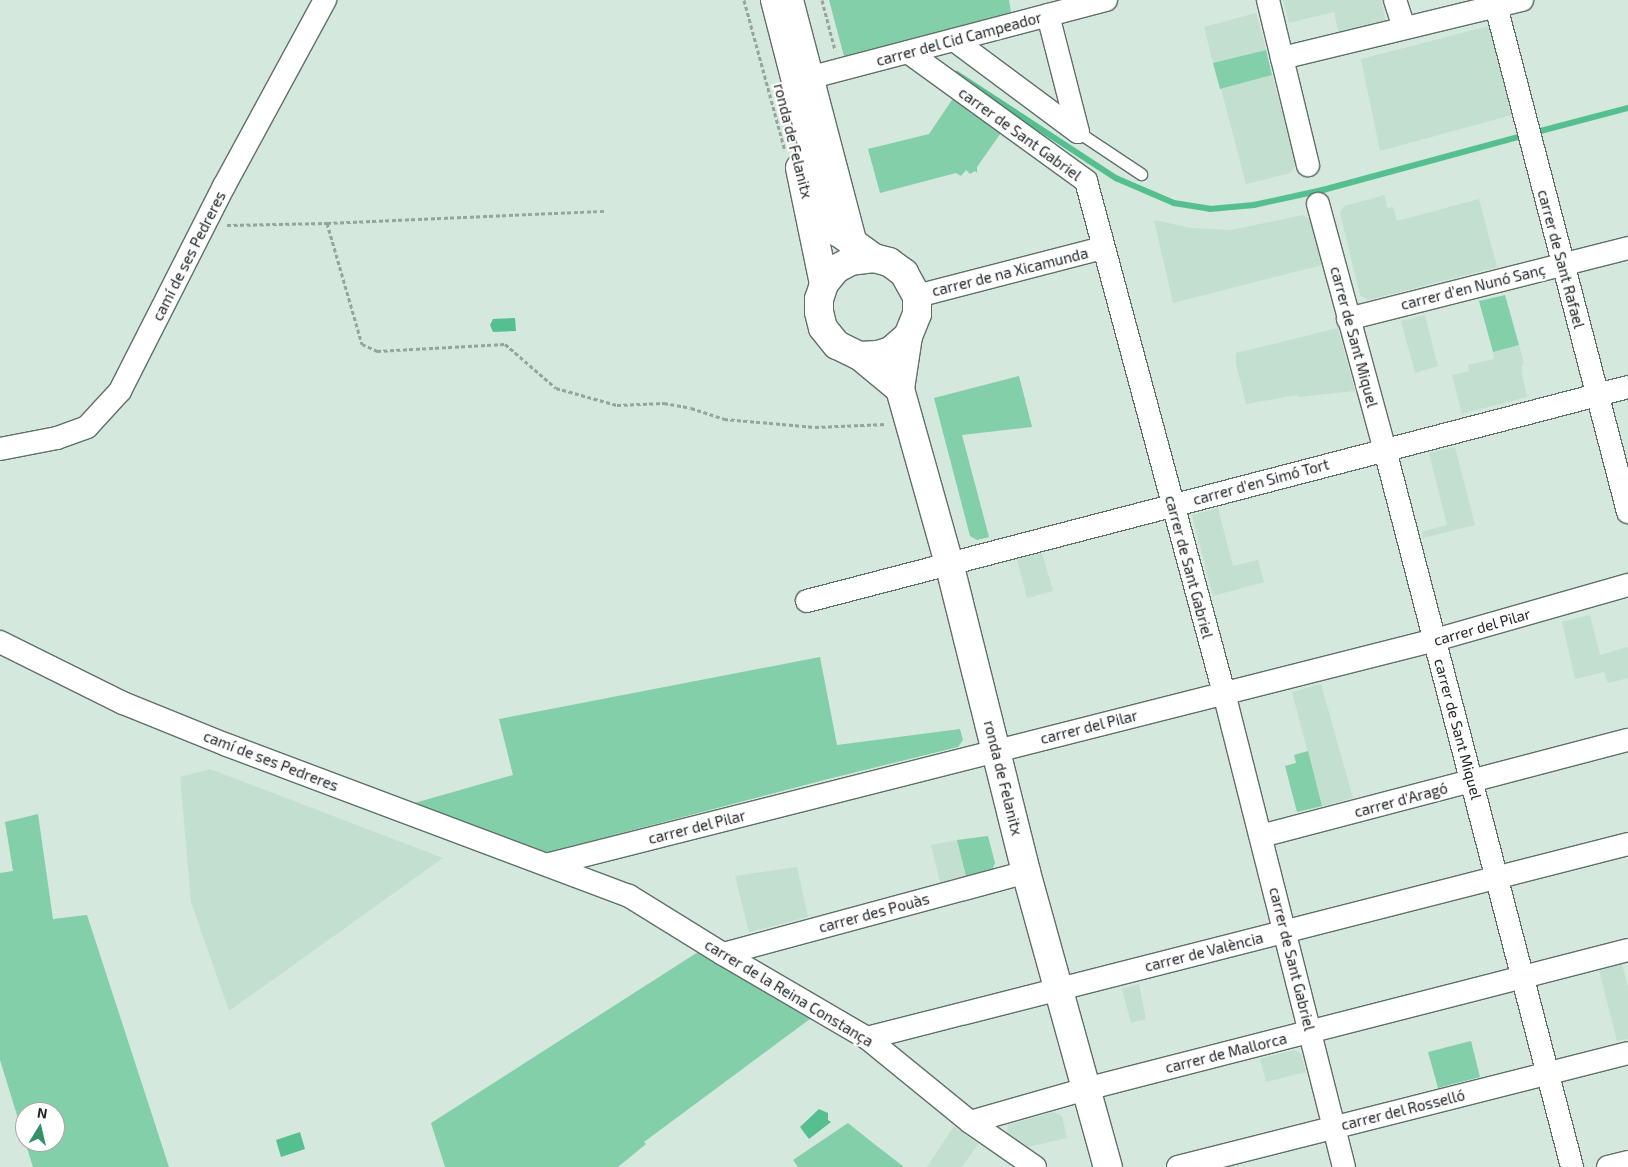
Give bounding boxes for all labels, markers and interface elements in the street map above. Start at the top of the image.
street label: carrer del Cid Campeador [874,8,1044,70]
street label: ronda de Felanitx [770,82,816,200]
street label: carrer de Sant Gabriel [955,83,1085,185]
street label: camí de ses Pedreres [148,188,230,324]
street label: carrer de Sant Rafael [1534,188,1588,330]
street label: carrer de na Xicamunda [930,244,1090,300]
street label: carrer d'en Nunó Sanç [1399,260,1547,314]
street label: carrer de Sant Miquel [1326,264,1382,410]
street label: carrer d'en Simó Tort [1191,455,1331,509]
street label: carrer de Sant Gabriel [1161,493,1217,641]
street label: carrer del Pilar [1431,604,1533,650]
street label: carrer de Sant Miquel [1430,656,1486,802]
street label: carrer del Pilar [1038,706,1140,748]
street label: ronda de Felanitx [980,719,1026,837]
street label: camí de ses Pedreres [201,727,341,795]
street label: carrer d'Aragó [1352,779,1450,821]
street label: carrer del Pilar [646,806,748,848]
street label: carrer de Sant Gabriel [1265,885,1319,1033]
street label: carrer des Pouàs [817,890,931,936]
street label: carrer de València [1142,928,1266,976]
street label: carrer de la Reina Constança [701,935,877,1051]
street label: carrer de Mallorca [1163,1029,1289,1077]
street label: carrer del Rosselló [1339,1086,1467,1134]
north arrow [15,1102,65,1152]
text: N [36,1103,49,1122]

